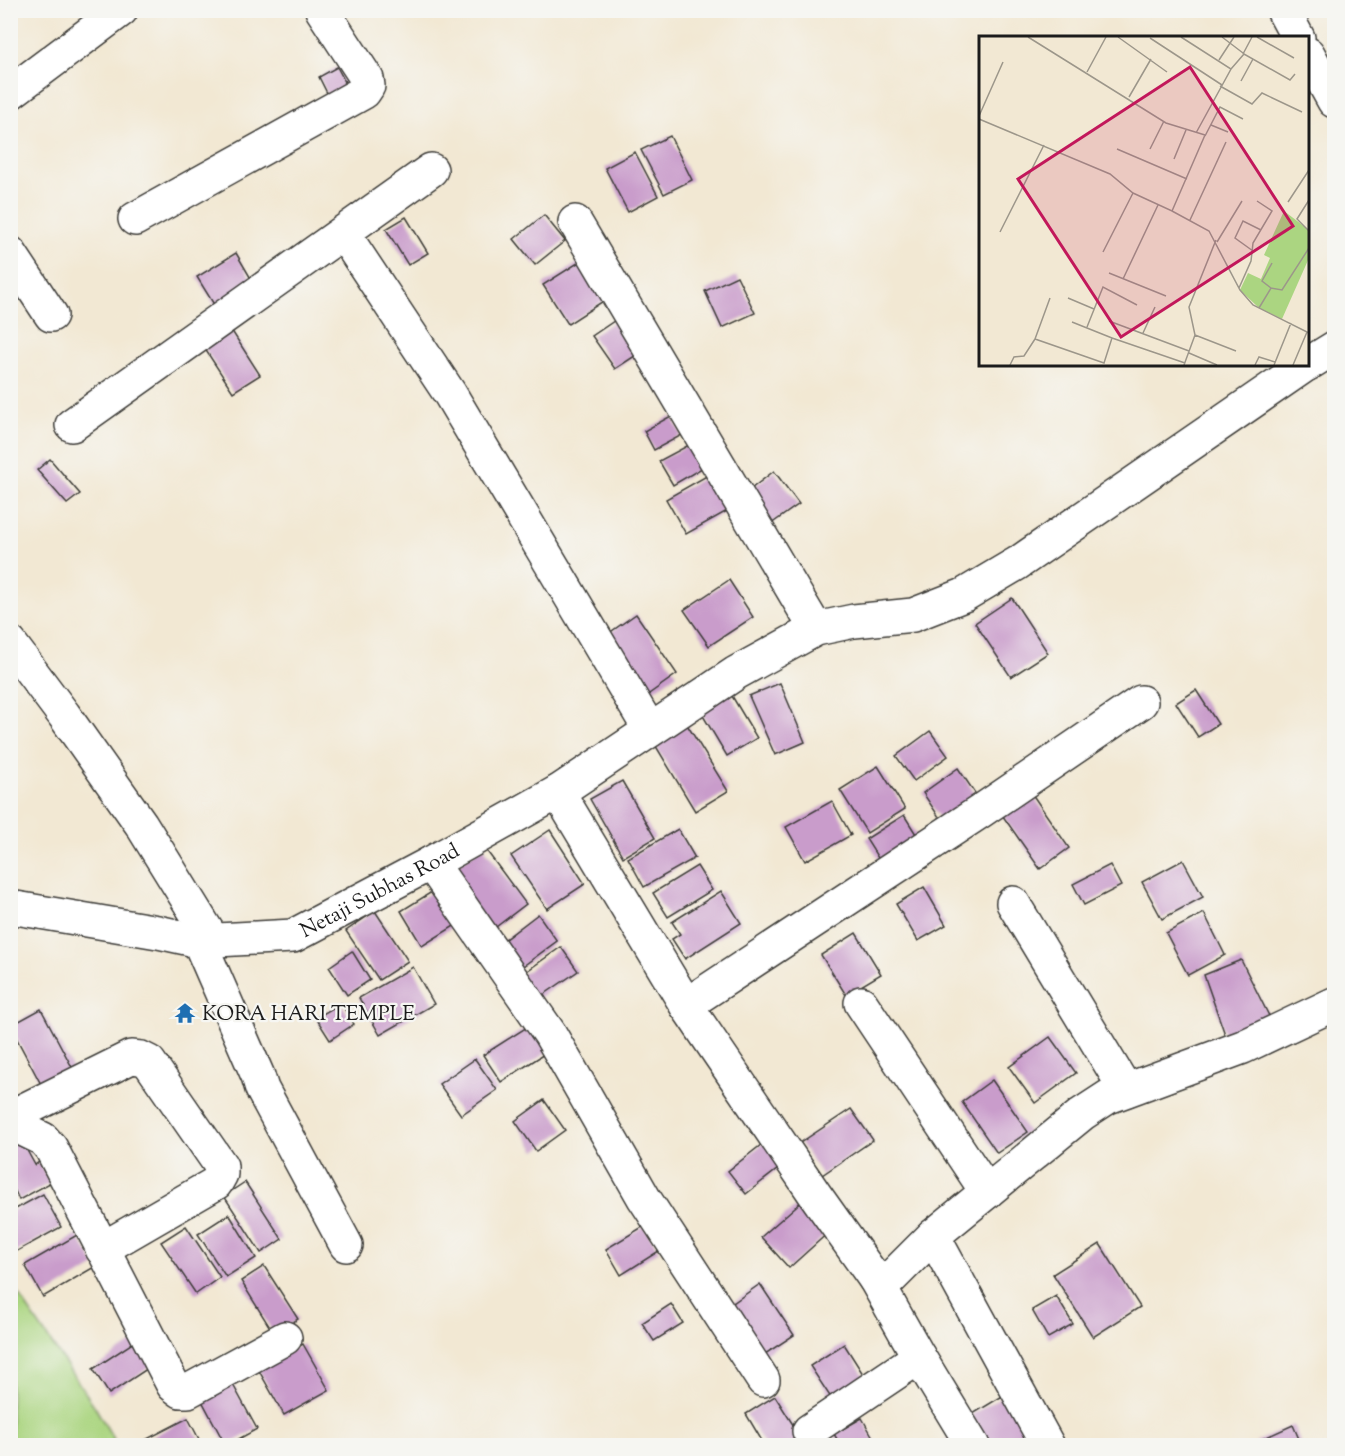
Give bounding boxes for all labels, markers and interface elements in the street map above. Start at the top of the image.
inset map [979,36,1309,366]
street label: Netaji Subhas Road [295,837,466,947]
place label: KORA HARI TEMPLE [202,1000,415,1030]
temple icon: KORA HARI TEMPLE [173,1001,197,1025]

